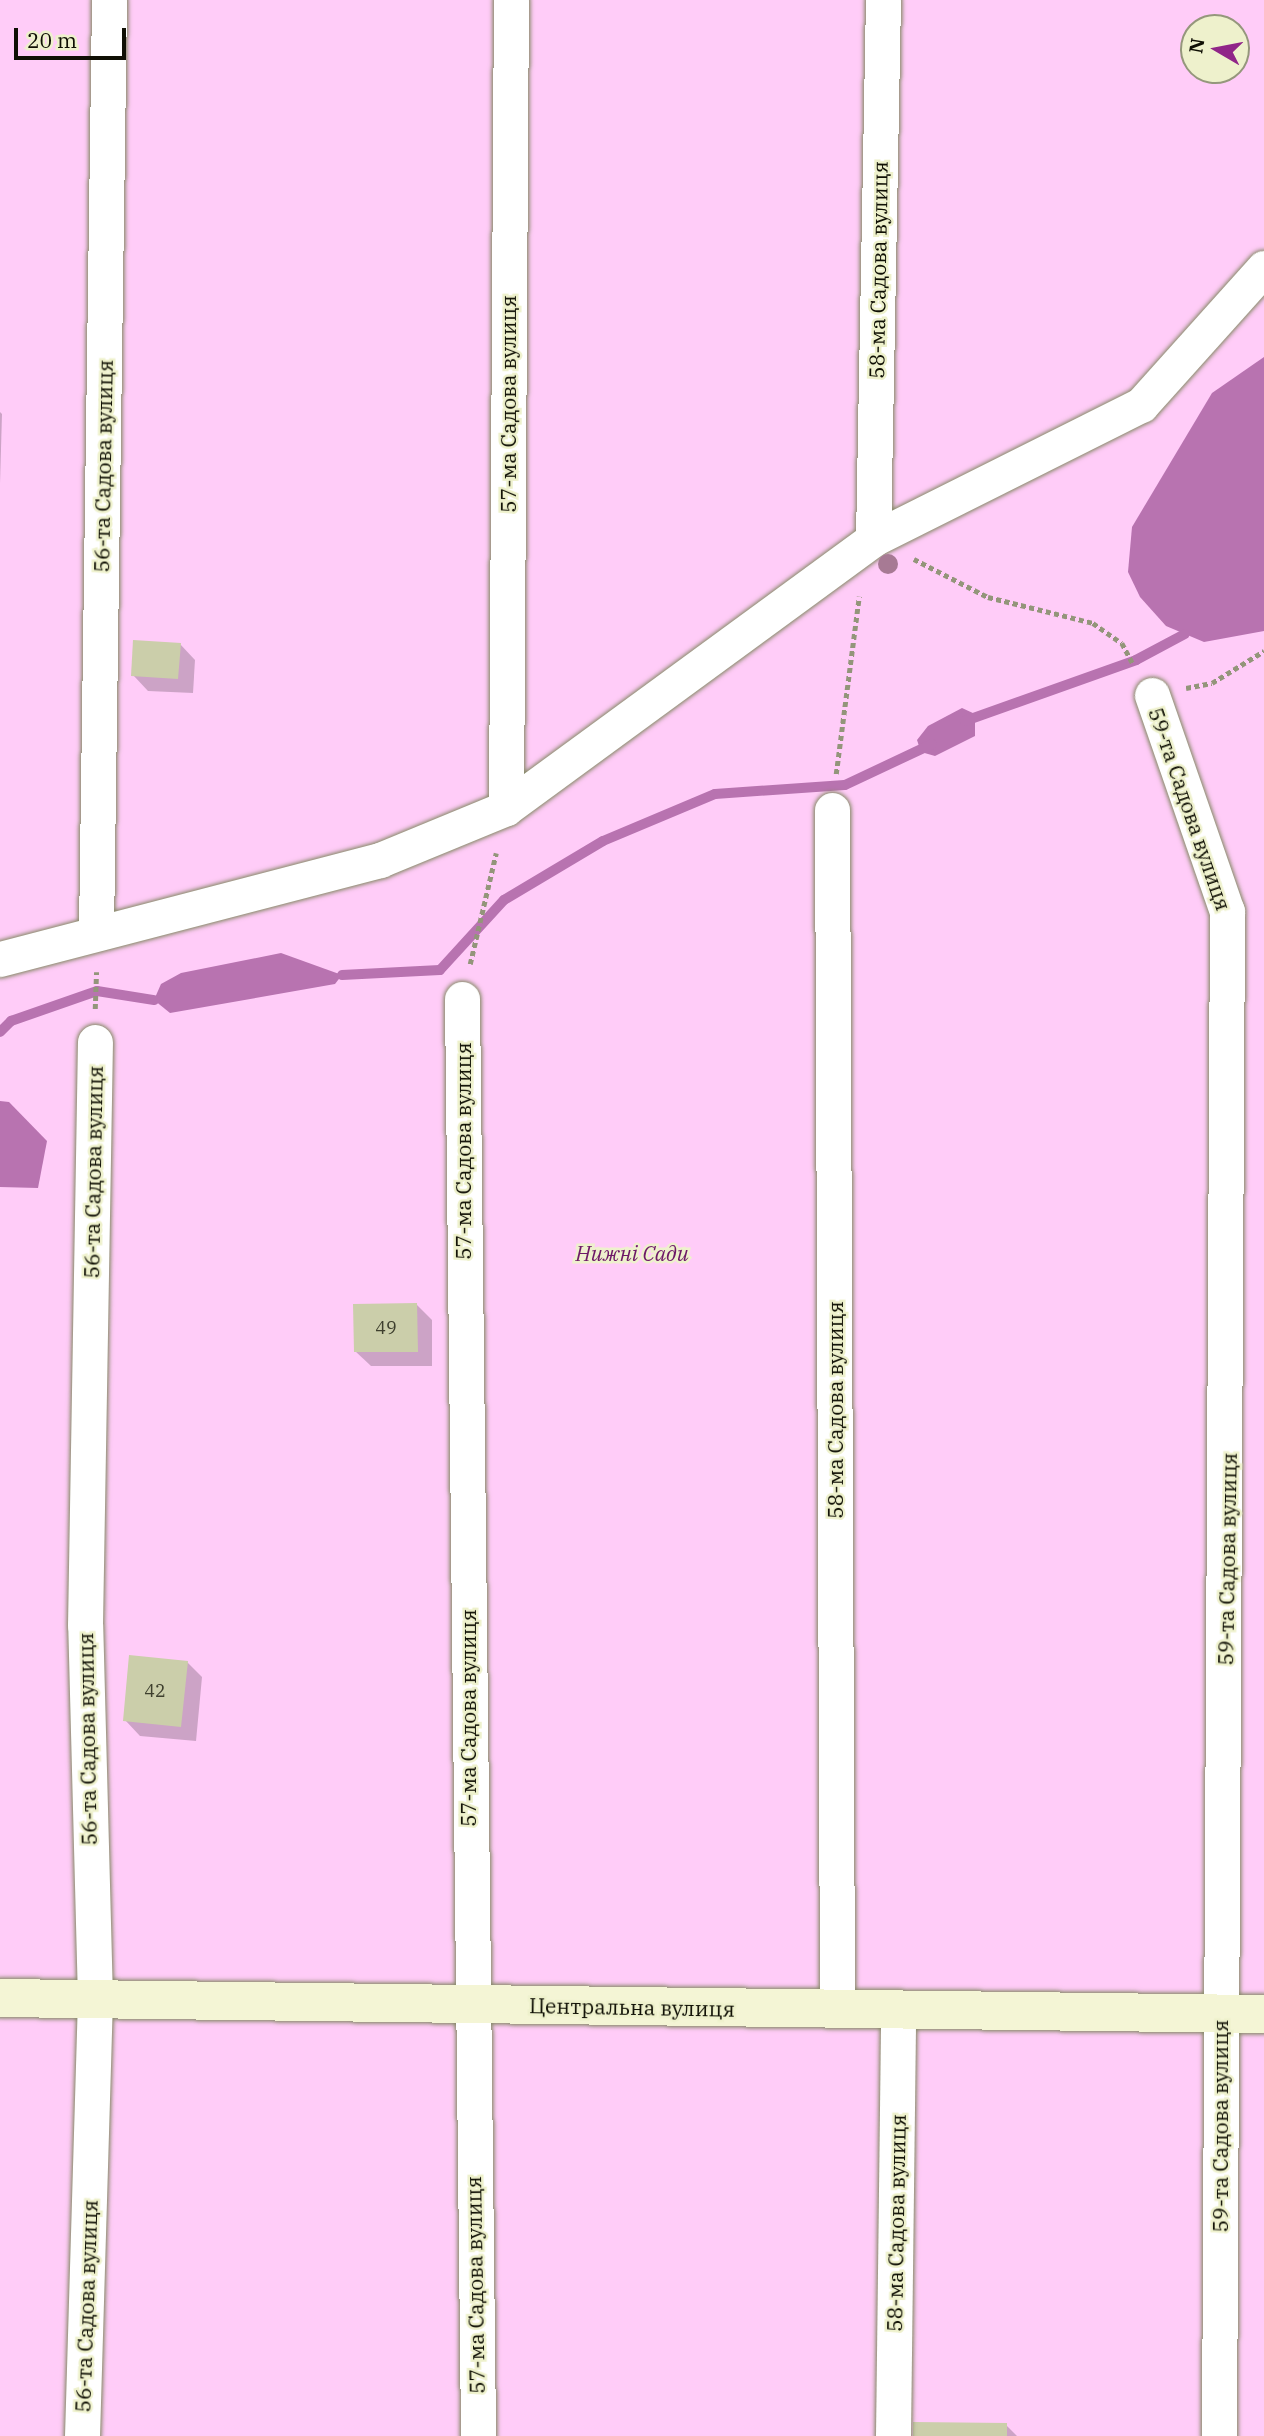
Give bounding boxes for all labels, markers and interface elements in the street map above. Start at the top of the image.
scale bar [18,14,130,58]
north arrow [1180,14,1250,84]
text: 20 m [27,26,77,54]
text: N [1183,36,1209,55]
street label: 58-ма Садова вулиця [864,161,892,379]
street label: 57-ма Садова вулиця [495,295,521,513]
street label: 56-та Садова вулиця [89,359,117,573]
street label: 59-та Садова вулиця [1143,704,1237,914]
street label: 57-ма Садова вулиця [450,1042,476,1260]
street label: 56-та Садова вулиця [79,1065,107,1279]
park label: Нижні Сади [575,1240,689,1266]
street label: 58-ма Садова вулиця [822,1301,848,1519]
house number: 49 [375,1317,397,1339]
street label: 59-та Садова вулиця [1213,1452,1241,1666]
street label: 57-ма Садова вулиця [455,1609,481,1827]
street label: 56-та Садова вулиця [73,1632,101,1846]
house number: 42 [144,1680,166,1702]
street label: Центральна вулиця [529,1993,735,2021]
street label: 59-та Садова вулиця [1207,2020,1233,2232]
street label: 58-ма Садова вулиця [882,2114,910,2332]
street label: 57-ма Садова вулиця [461,2176,489,2394]
street label: 56-та Садова вулиця [70,2199,102,2413]

